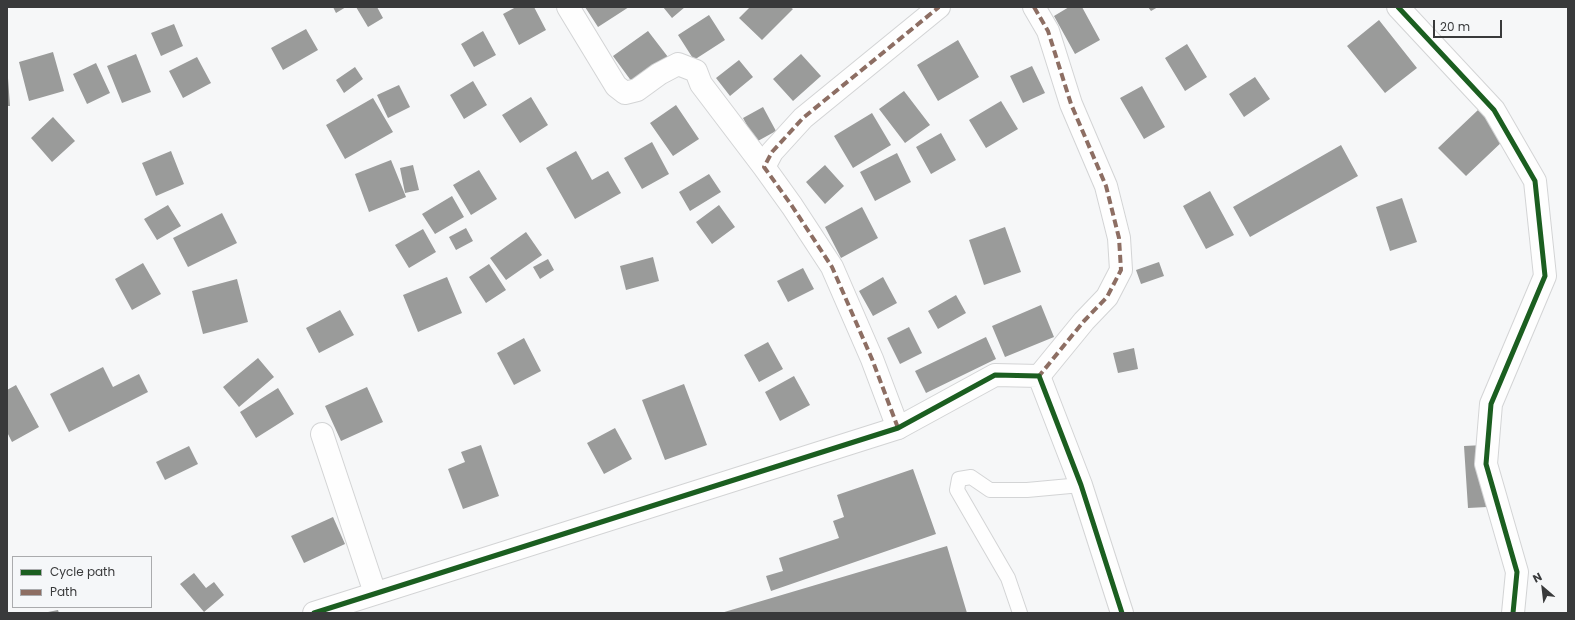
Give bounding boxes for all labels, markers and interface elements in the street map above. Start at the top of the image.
scale bar [1435,12,1504,38]
text: 20 m [1440,18,1470,35]
legend [12,556,152,608]
text: Cycle path [50,563,115,580]
north arrow [1523,568,1563,608]
text: N [1530,568,1545,586]
text: Path [50,583,77,600]

